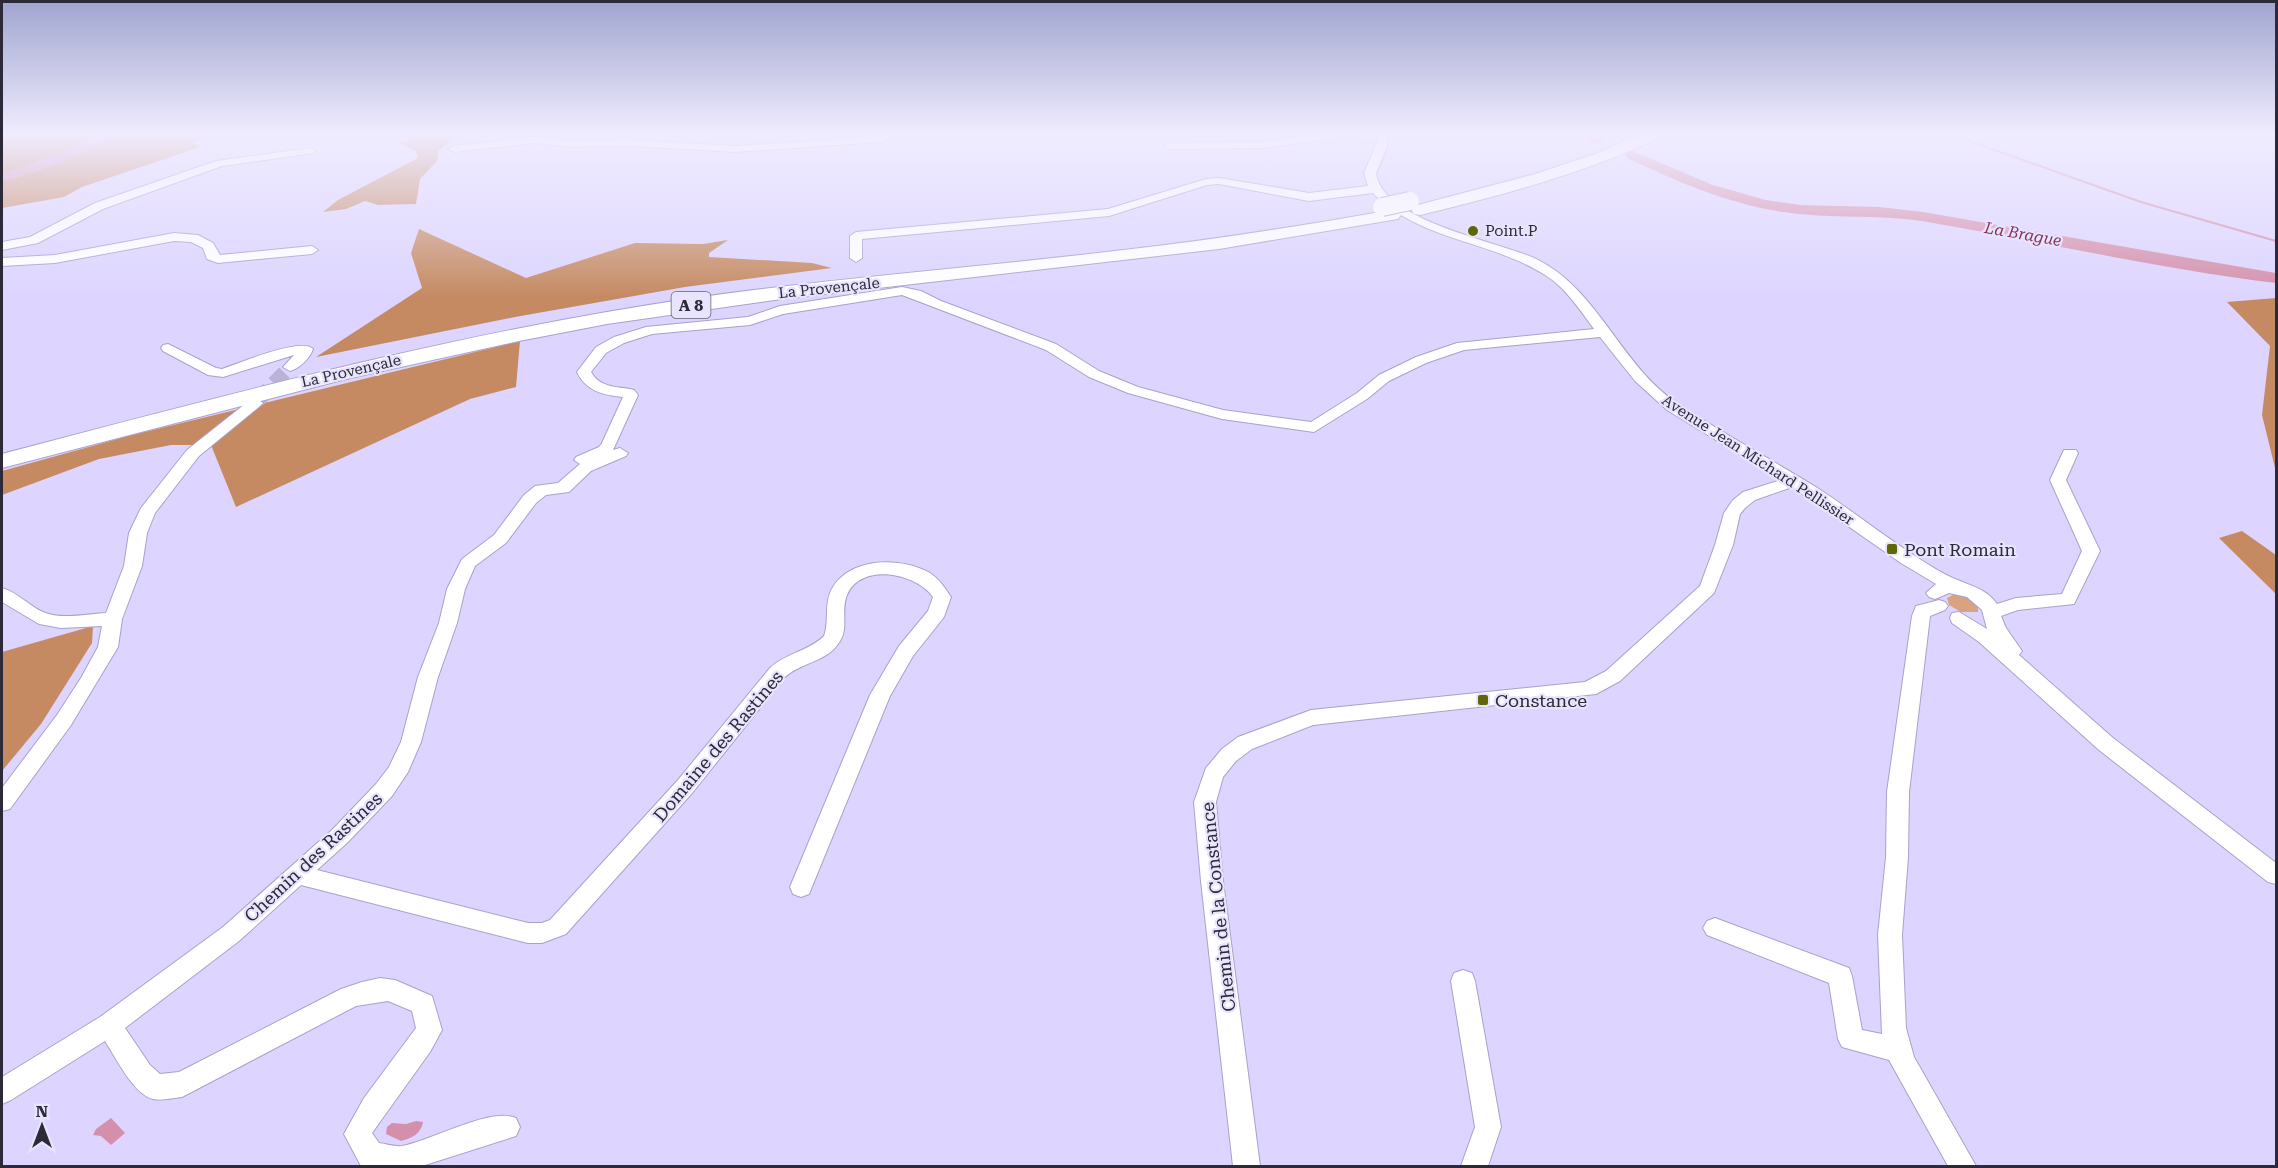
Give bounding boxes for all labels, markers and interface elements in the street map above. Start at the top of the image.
water label: La Brague [1982,218,2063,250]
place label: Point.P [1485,222,1538,240]
marker: Point.P [1466,224,1480,238]
street label: La Provençale [778,274,880,302]
road number: A 8 [672,292,710,318]
street label: La Provençale [299,351,403,391]
street label: Avenue Jean Michard Pellissier [1659,391,1857,529]
place label: Pont Romain [1904,539,2016,560]
marker: Pont Romain [1885,542,1899,556]
street label: Domaine des Rastines [649,666,787,826]
place label: Constance [1495,690,1587,711]
marker: Constance [1476,693,1490,707]
street label: Chemin des Rastines [240,788,386,926]
street label: Chemin de la Constance [1197,801,1239,1013]
north arrow [12,1096,72,1156]
text: N [36,1102,48,1121]

